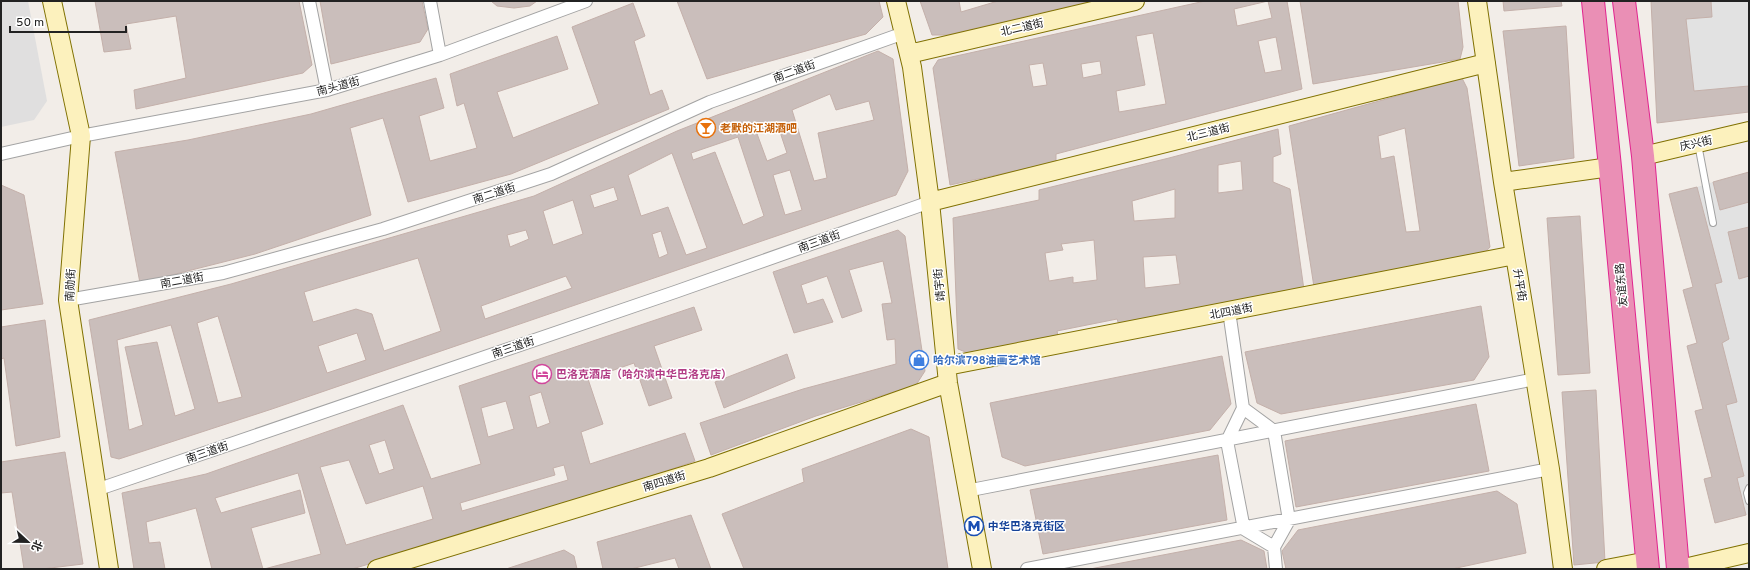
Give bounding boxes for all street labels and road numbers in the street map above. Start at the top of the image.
street label: 北二道街 [999,16,1045,40]
street label: 南二道街 [771,58,817,86]
street label: 南头道街 [315,75,361,99]
street label: 北三道街 [1185,121,1231,145]
street label: 庆兴街 [1679,133,1714,155]
street label: 南二道街 [471,180,517,207]
street label: 南三道街 [796,228,842,256]
street label: 友谊东路 [1613,262,1631,307]
street label: 南勋街 [63,268,79,302]
street label: 靖宇街 [931,268,949,302]
street label: 升平街 [1510,268,1529,303]
street label: 南二道街 [159,270,205,292]
street label: 北四道街 [1208,301,1254,323]
street label: 南三道街 [490,334,536,362]
street label: 南三道街 [184,439,230,467]
street label: 南四道街 [641,469,687,495]

